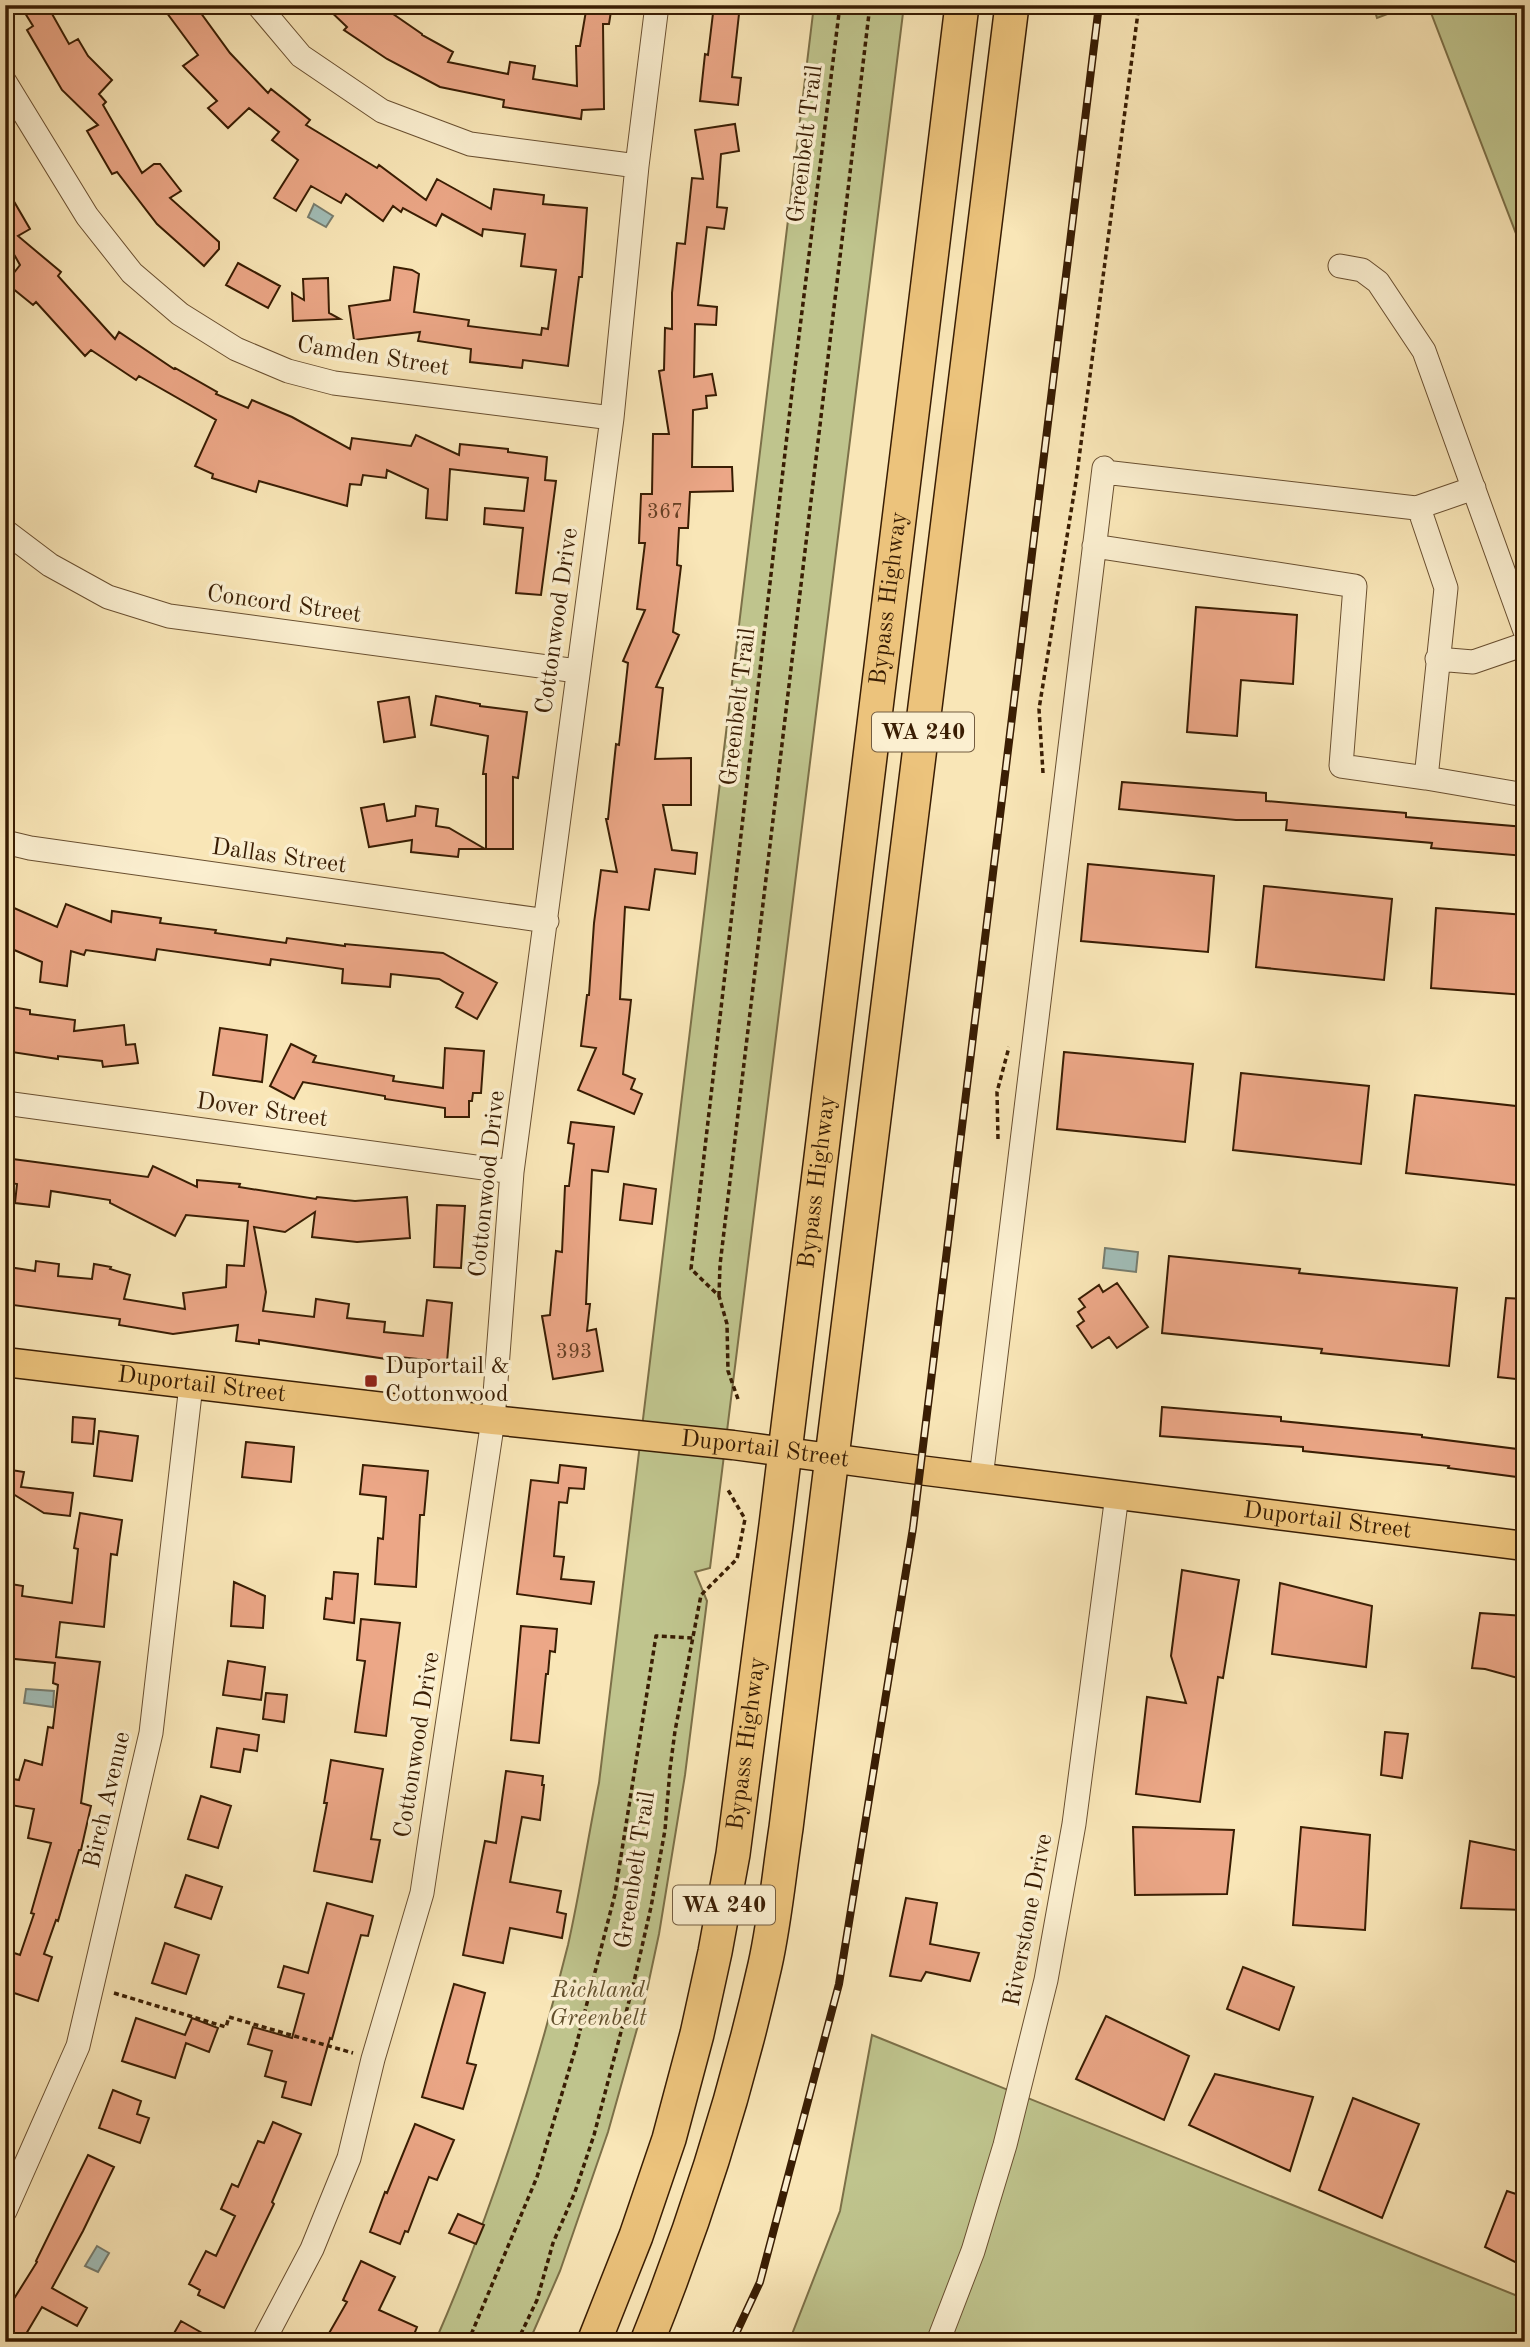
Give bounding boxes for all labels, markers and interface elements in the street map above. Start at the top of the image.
street label: Greenbelt Trail [784,64,828,224]
street label: Camden Street [295,333,451,381]
house number: 367 [647,502,683,523]
street label: Bypass Highway [867,510,912,687]
street label: Cottonwood Drive [533,526,583,716]
street label: Concord Street [205,582,363,628]
street label: Greenbelt Trail [717,627,761,787]
road number: WA 240 [872,712,974,752]
street label: Dallas Street [210,836,348,878]
street label: Cottonwood Drive [466,1089,510,1279]
street label: Dover Street [195,1090,329,1132]
street label: Bypass Highway [795,1094,841,1270]
house number: 393 [556,1342,592,1363]
place label: Duportail & Cottonwood [385,1355,510,1407]
street label: Duportail Street [116,1363,287,1407]
marker: Duportail & Cottonwood [363,1373,379,1389]
street label: Duportail Street [680,1428,851,1472]
street label: Duportail Street [1242,1499,1413,1544]
street label: Cottonwood Drive [391,1650,445,1840]
street label: Bypass Highway [724,1655,771,1832]
street label: Birch Avenue [81,1729,135,1871]
street label: Greenbelt Trail [612,1790,660,1950]
street label: Riverstone Drive [1001,1832,1057,2008]
road number: WA 240 [673,1886,775,1924]
park label: Richland Greenbelt [549,1979,647,2031]

